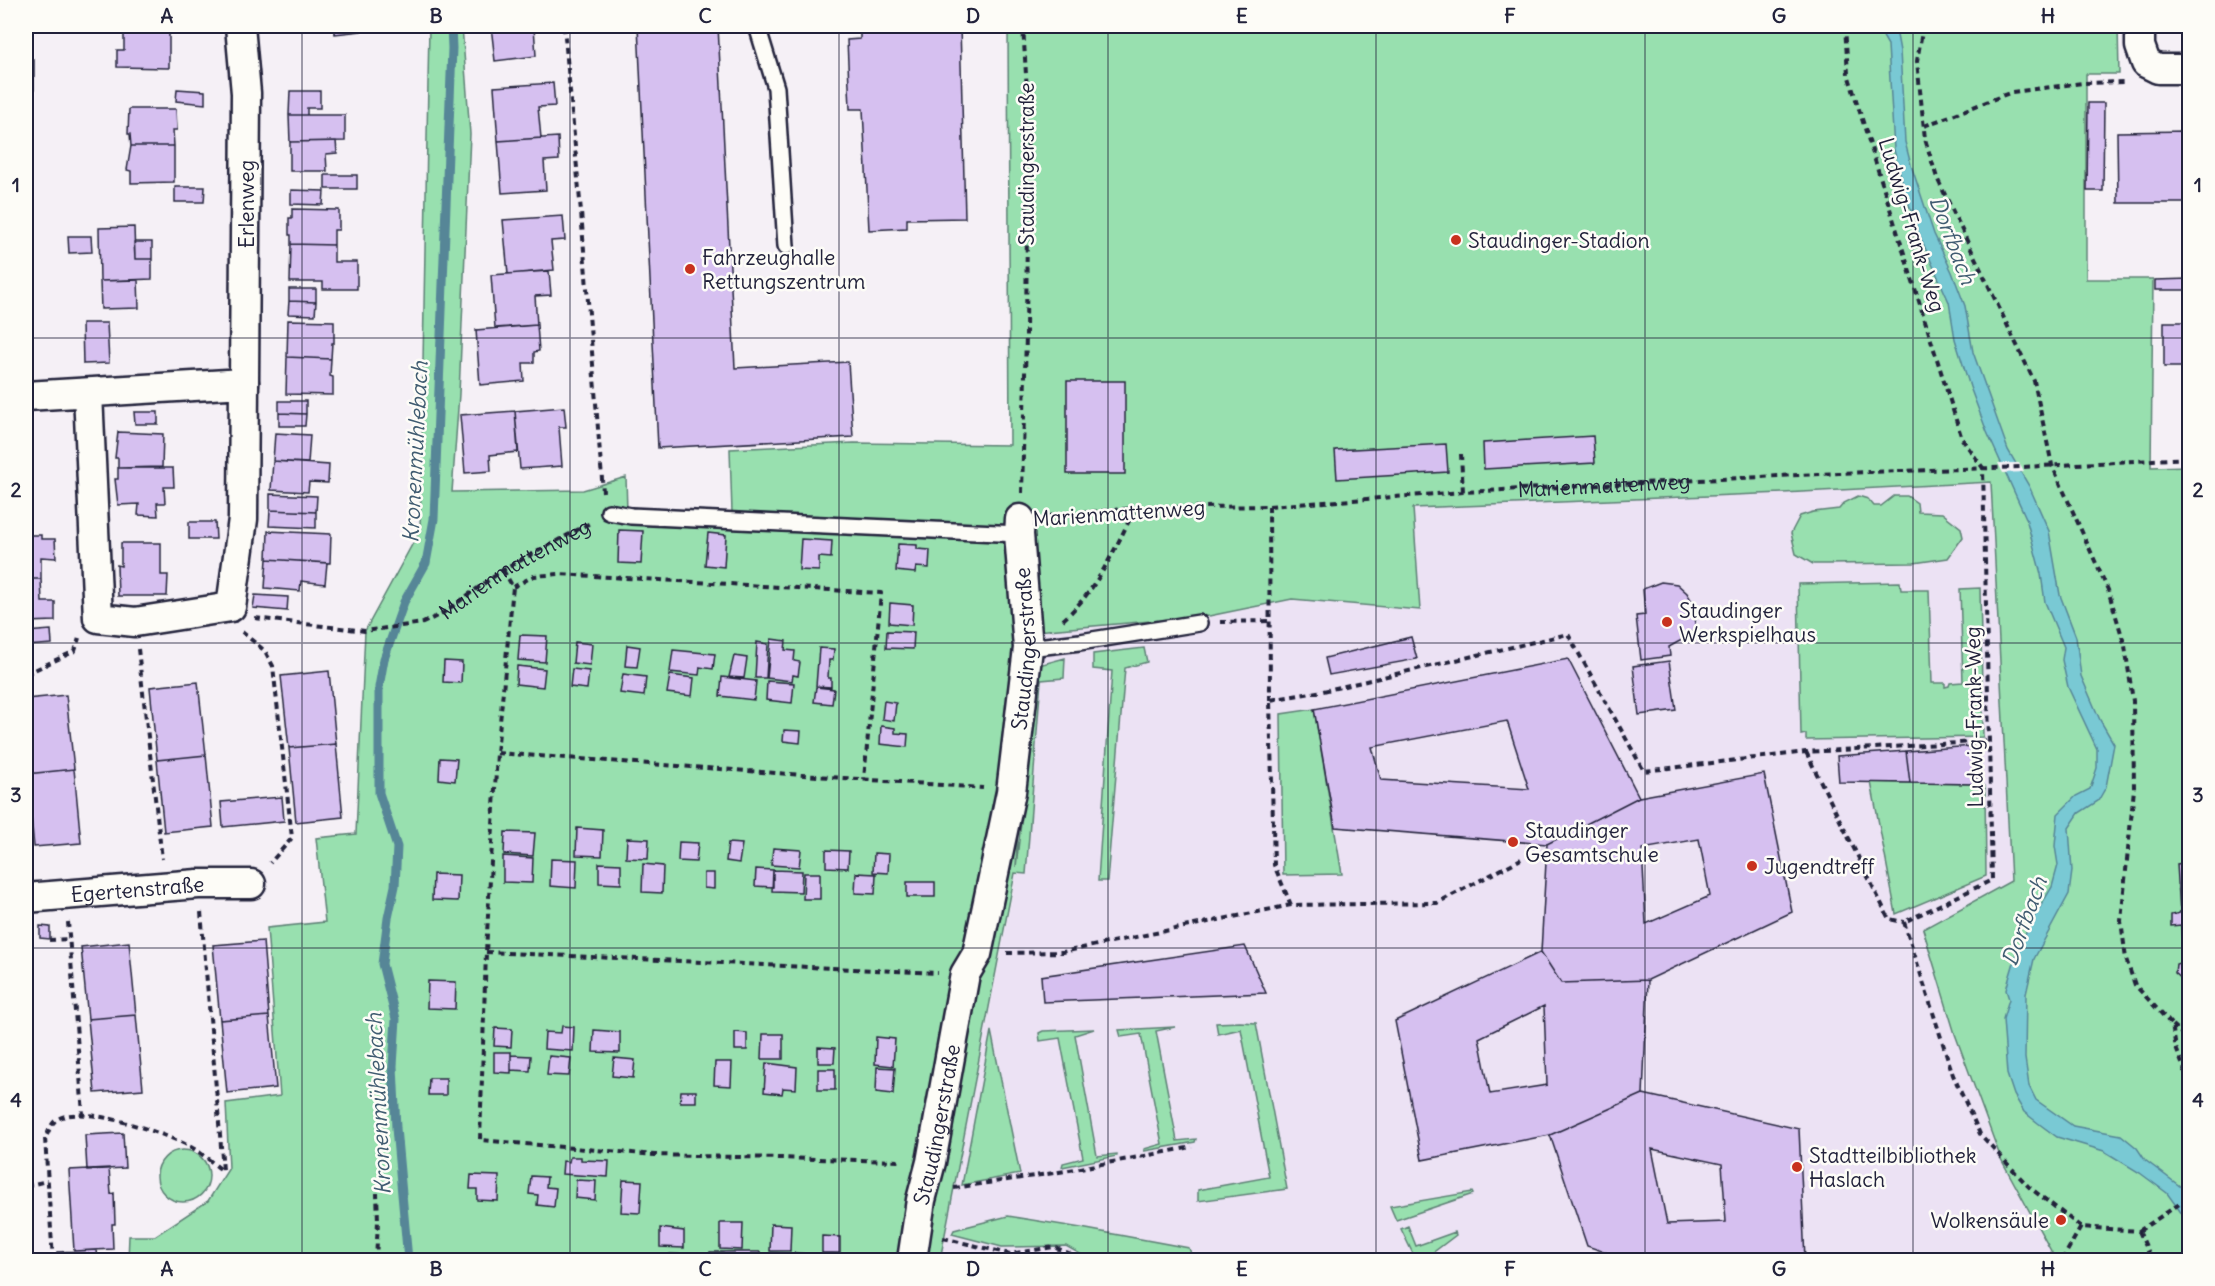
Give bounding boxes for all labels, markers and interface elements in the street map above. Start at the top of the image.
text: A [161,3,174,28]
text: B [429,3,443,28]
text: C [698,3,712,28]
text: D [966,3,980,28]
text: E [1236,3,1248,28]
text: F [1504,3,1516,28]
text: G [1772,3,1786,28]
text: H [2041,3,2055,28]
street label: Staudingerstraße [1013,83,1040,245]
street label: Ludwig-Frank-Weg [1873,134,1951,316]
street label: Erlenweg [233,160,260,248]
text: 1 [12,172,20,197]
text: 1 [2194,172,2202,197]
water label: Dorfbach [1923,192,1983,289]
place label: Staudinger-Stadion [1468,227,1650,254]
marker: Staudinger-Stadion [1449,233,1463,247]
place label: Fahrzeughalle Rettungszentrum [702,244,865,295]
marker: Fahrzeughalle Rettungszentrum [683,262,697,276]
water label: Kronenmühlebach [396,359,434,544]
street label: Marienmattenweg [1517,467,1691,503]
text: 2 [11,477,22,502]
text: 2 [2193,477,2204,502]
street label: Marienmattenweg [1032,494,1206,532]
street label: Marienmattenweg [433,512,595,625]
street label: Staudingerstraße [1005,567,1042,731]
place label: Staudinger Werkspielhaus [1679,597,1816,648]
marker: Staudinger Werkspielhaus [1660,615,1674,629]
street label: Ludwig-Frank-Weg [1959,626,1989,808]
text: 3 [10,782,22,807]
text: 3 [2192,782,2204,807]
place label: Staudinger Gesamtschule [1525,817,1659,868]
marker: Staudinger Gesamtschule [1506,835,1520,849]
place label: Jugendtreff [1764,853,1876,880]
marker: Jugendtreff [1745,859,1759,873]
street label: Egertenstraße [70,871,204,908]
water label: Dorfbach [1995,871,2053,969]
water label: Kronenmühlebach [359,1011,397,1196]
street label: Staudingerstraße [907,1042,966,1208]
text: 4 [10,1087,22,1112]
text: 4 [2192,1087,2204,1112]
place label: Stadtteilbibliothek Haslach [1809,1142,1976,1193]
marker: Stadtteilbibliothek Haslach [1790,1160,1804,1174]
place label: Wolkensäule [1930,1207,2049,1234]
marker: Wolkensäule [2054,1213,2068,1227]
text: A [161,1256,174,1281]
text: B [429,1256,443,1281]
text: C [698,1256,712,1281]
text: D [966,1256,980,1281]
text: E [1236,1256,1248,1281]
text: F [1504,1256,1516,1281]
text: G [1772,1256,1786,1281]
text: H [2041,1256,2055,1281]

